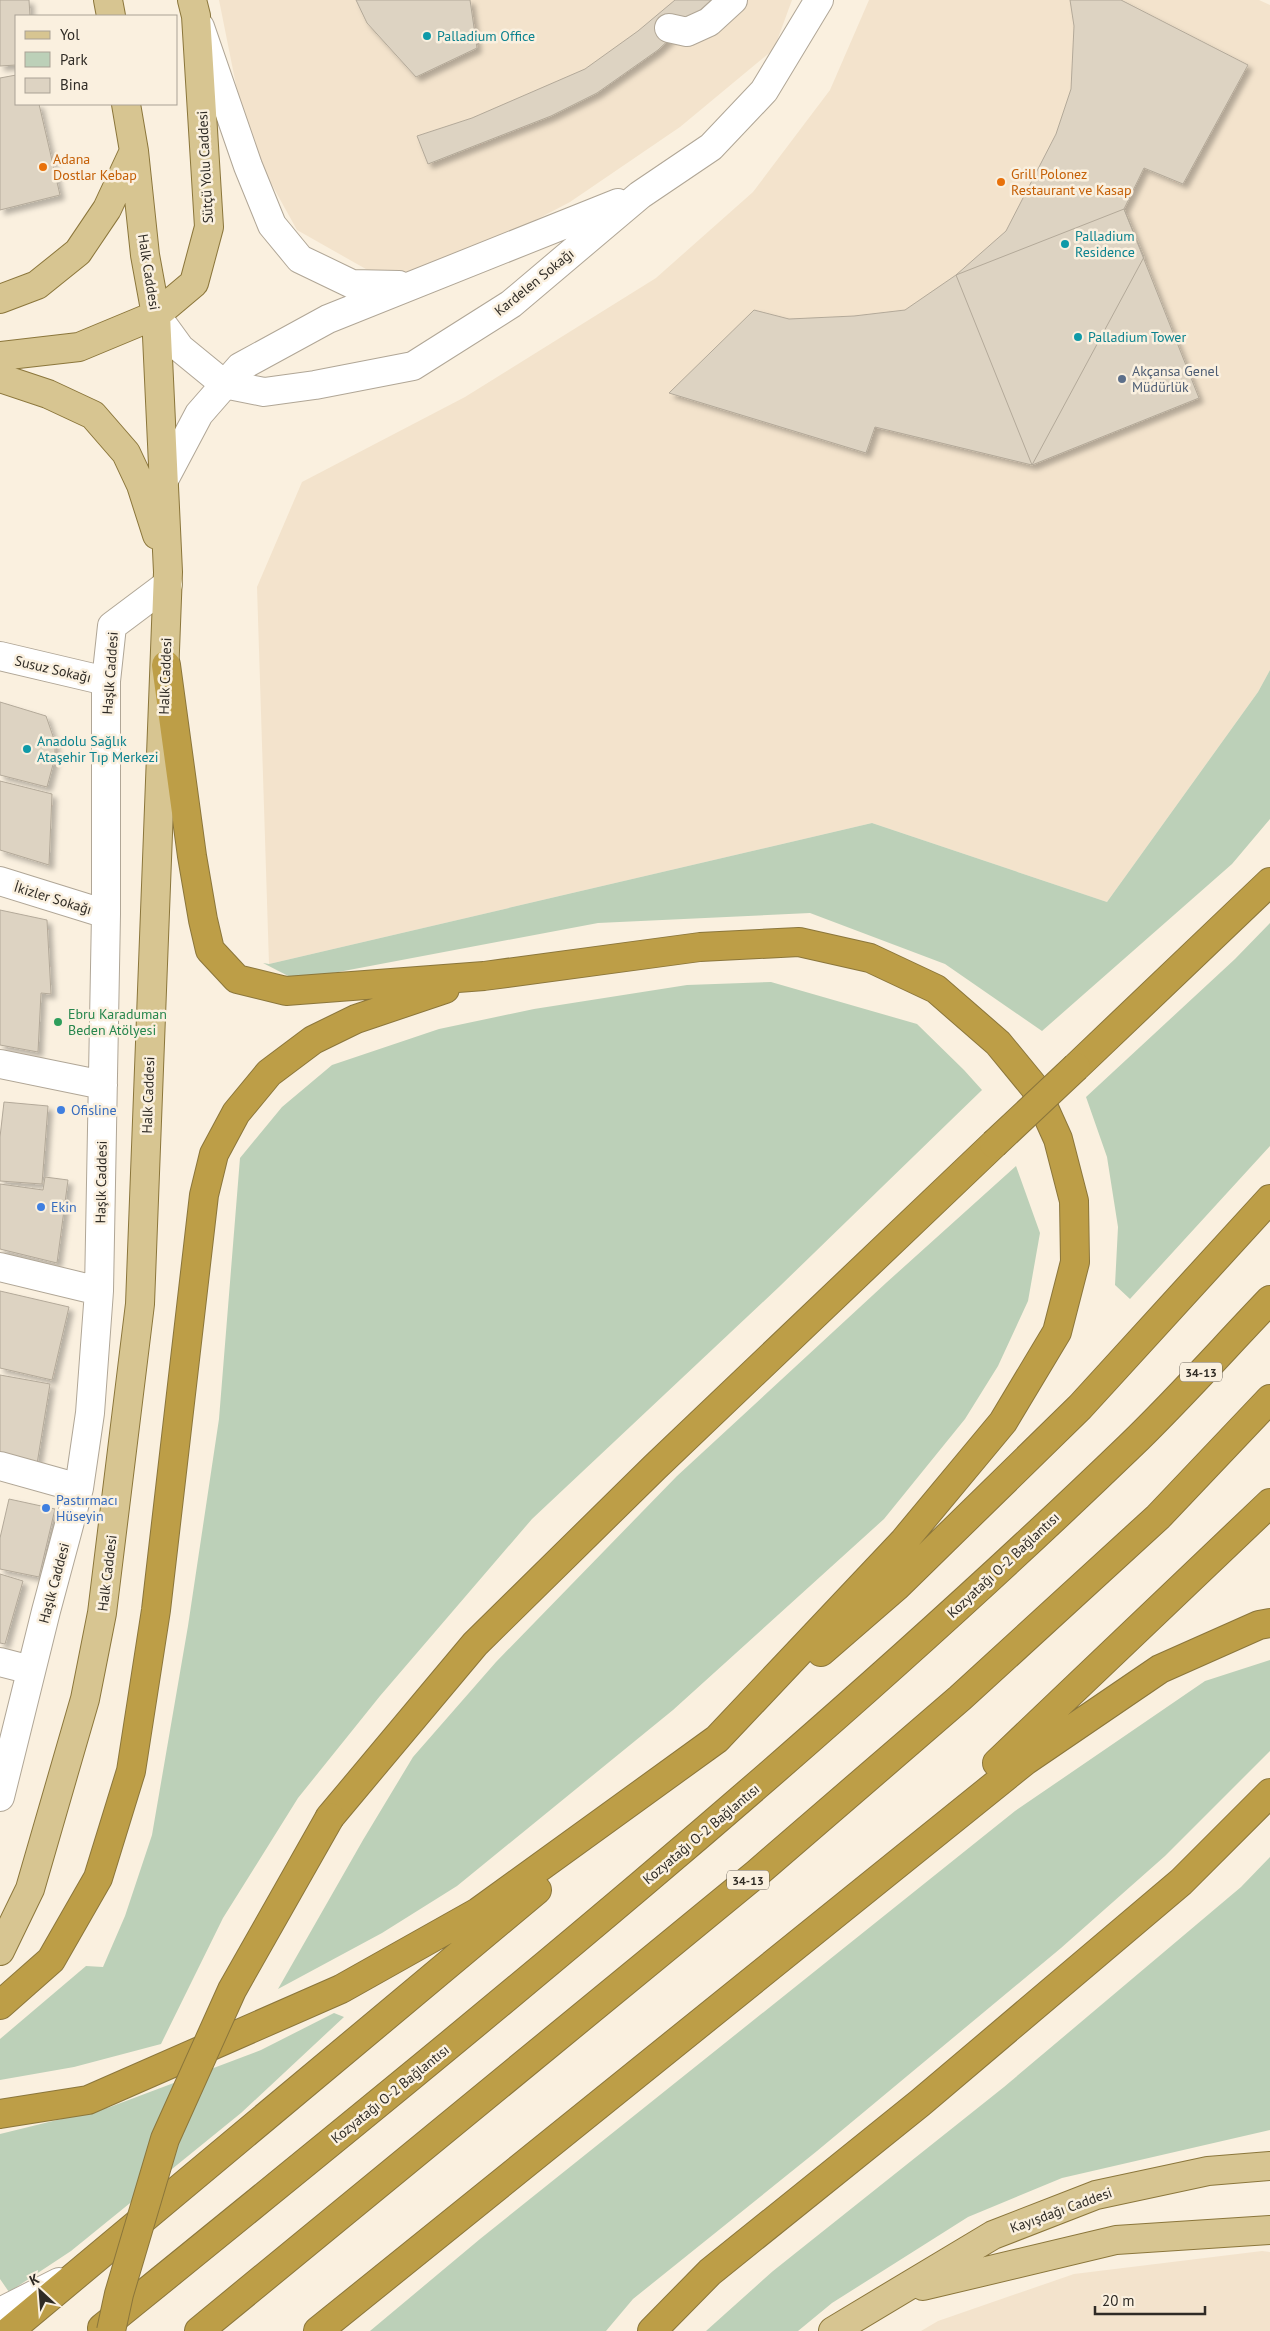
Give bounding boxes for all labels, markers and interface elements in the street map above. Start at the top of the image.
legend [15,15,178,105]
text: Yol [60,25,80,44]
place label: Palladium Office [437,27,535,45]
marker: Palladium Office [421,30,433,42]
text: Park [60,50,88,69]
text: Bina [60,75,88,94]
street label: Sütçü Yolu Caddesi [193,110,217,224]
place label: Adana Dostlar Kebap [53,150,137,184]
marker: Adana Dostlar Kebap [37,161,49,173]
place label: Grill Polonez Restaurant ve Kasap [1011,165,1132,199]
marker: Grill Polonez Restaurant ve Kasap [995,176,1007,188]
place label: Palladium Residence [1075,227,1135,261]
street label: Halk Caddesi [134,233,164,311]
marker: Palladium Residence [1059,238,1071,250]
street label: Kardelen Sokağı [491,244,577,320]
place label: Palladium Tower [1088,328,1186,346]
marker: Palladium Tower [1072,331,1084,343]
place label: Akçansa Genel Müdürlük [1132,362,1219,396]
marker: Akçansa Genel Müdürlük [1116,373,1128,385]
street label: Haşlk Caddesi [98,631,122,715]
street label: Halk Caddesi [155,637,175,715]
street label: Susuz Sokağı [13,651,93,687]
place label: Anadolu Sağlık Ataşehir Tıp Merkezi [37,732,158,766]
marker: Anadolu Sağlık Ataşehir Tıp Merkezi [21,743,33,755]
street label: İkizler Sokağı [12,878,94,918]
place label: Ebru Karaduman Beden Atölyesi [68,1005,167,1039]
marker: Ebru Karaduman Beden Atölyesi [52,1016,64,1028]
street label: Halk Caddesi [138,1056,158,1134]
place label: Ofisline [71,1101,117,1119]
marker: Ofisline [55,1104,67,1116]
street label: Haşlk Caddesi [91,1140,111,1224]
place label: Ekin [51,1198,77,1216]
marker: Ekin [35,1201,47,1213]
road number: 34-13 [1180,1362,1222,1381]
place label: Pastırmacı Hüseyin [56,1491,118,1525]
marker: Pastırmacı Hüseyin [40,1502,52,1514]
street label: Kozyatağı O-2 Bağlantısı [943,1508,1063,1622]
street label: Halk Caddesi [93,1534,121,1612]
street label: Haşlk Caddesi [35,1541,73,1625]
street label: Kozyatağı O-2 Bağlantısı [639,1780,763,1888]
road number: 34-13 [727,1870,769,1890]
street label: Kozyatağı O-2 Bağlantısı [327,2041,453,2147]
street label: Kayışdağı Caddesi [1008,2183,1114,2237]
north arrow [15,2266,65,2316]
text: K [26,2269,42,2289]
scale bar [1095,2284,1205,2316]
text: 20 m [1102,2291,1135,2310]

